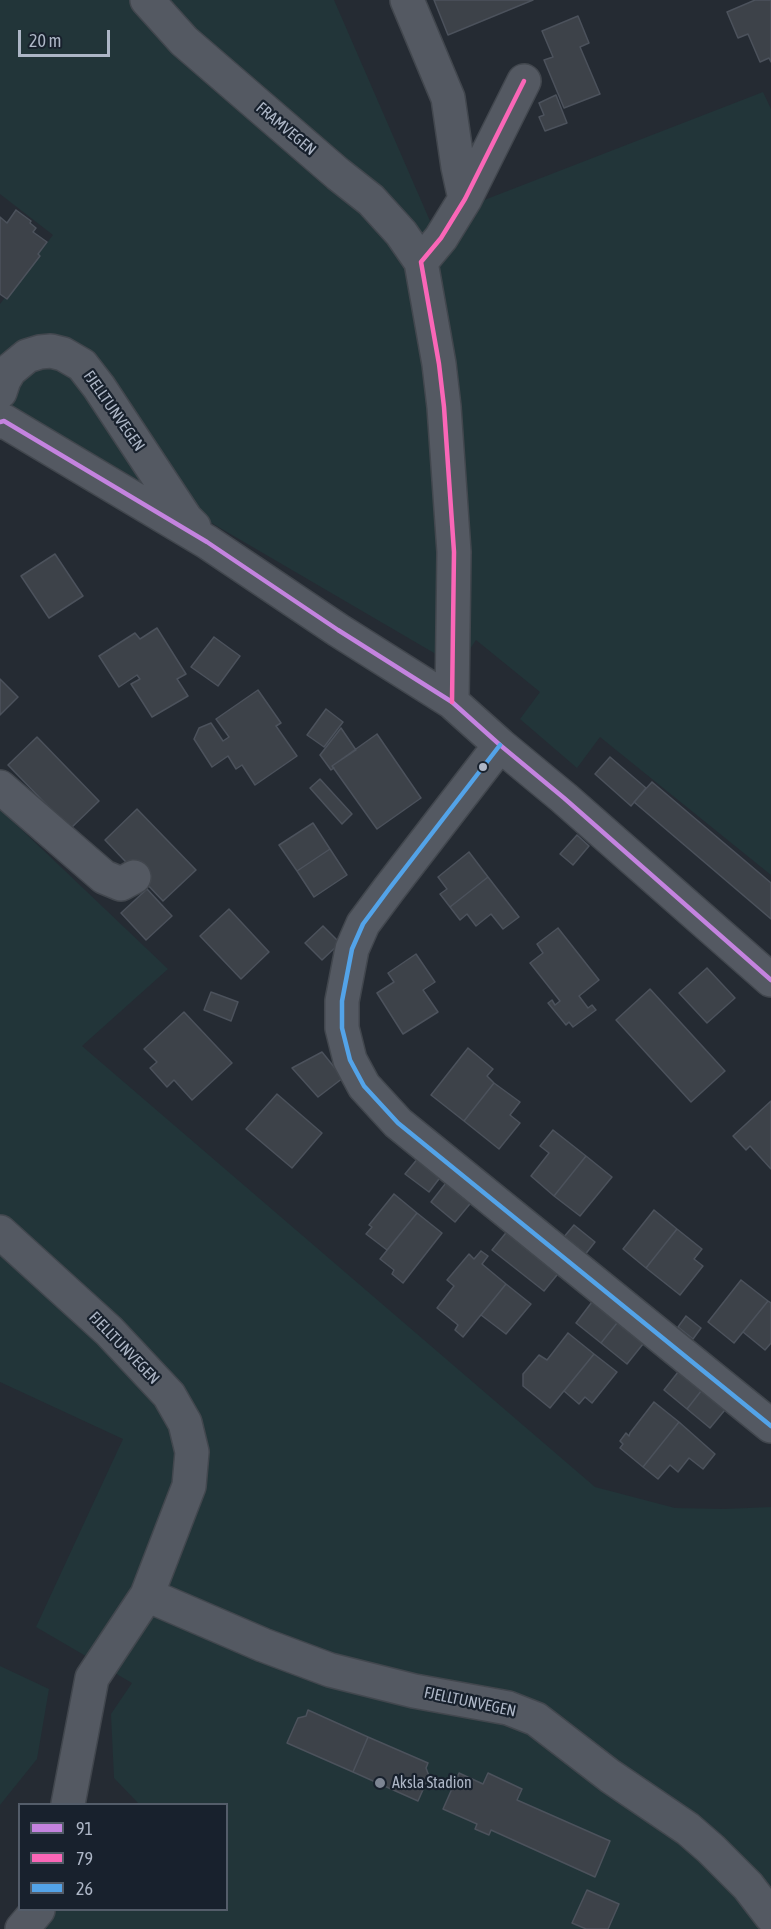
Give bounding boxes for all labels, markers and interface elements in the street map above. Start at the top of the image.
scale bar [21,18,112,56]
text: 20 m [29,30,61,51]
street label: FRAMVEGEN [252,98,320,160]
street label: FJELLTUNVEGEN [79,367,149,455]
unlabelled marker [477,761,489,773]
street label: FJELLTUNVEGEN [85,1308,163,1388]
street label: FJELLTUNVEGEN [422,1683,518,1721]
place label: Aksla Stadion [392,1773,472,1793]
marker: Aksla Stadion [373,1776,387,1790]
legend [18,1803,228,1911]
text: 91 [76,1818,93,1839]
text: 79 [76,1848,93,1869]
text: 26 [76,1878,93,1899]

